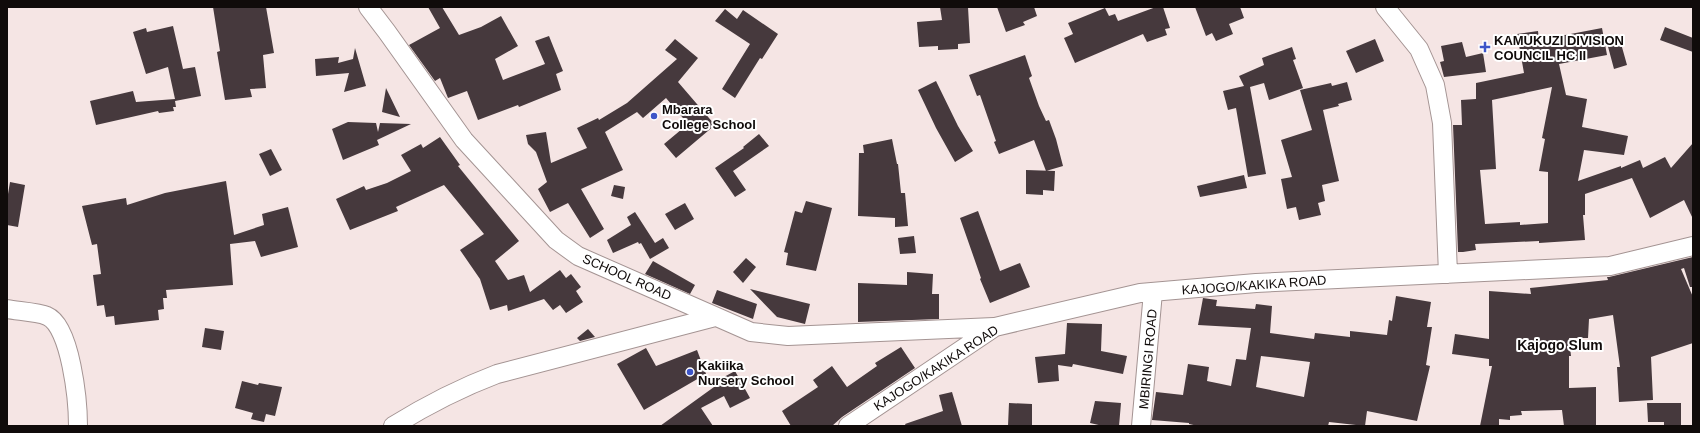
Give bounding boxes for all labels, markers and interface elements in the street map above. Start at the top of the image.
place label: KAMUKUZI DIVISION COUNCIL HC II [1494,33,1624,63]
marker: KAMUKUZI DIVISION COUNCIL HC II [1479,41,1491,53]
place label: Mbarara College School [662,102,756,132]
marker: Mbarara College School [649,111,659,121]
street label: SCHOOL ROAD [580,251,674,303]
street label: KAJOGO/KAKIKA ROAD [1181,272,1327,298]
street label: MBIRINGI ROAD [1136,308,1160,410]
street label: KAJOGO/KAKIKA ROAD [871,322,1001,414]
district label: Kajogo Slum [1517,337,1603,353]
place label: Kakiika Nursery School [698,358,794,388]
marker: Kakiika Nursery School [685,367,695,377]

